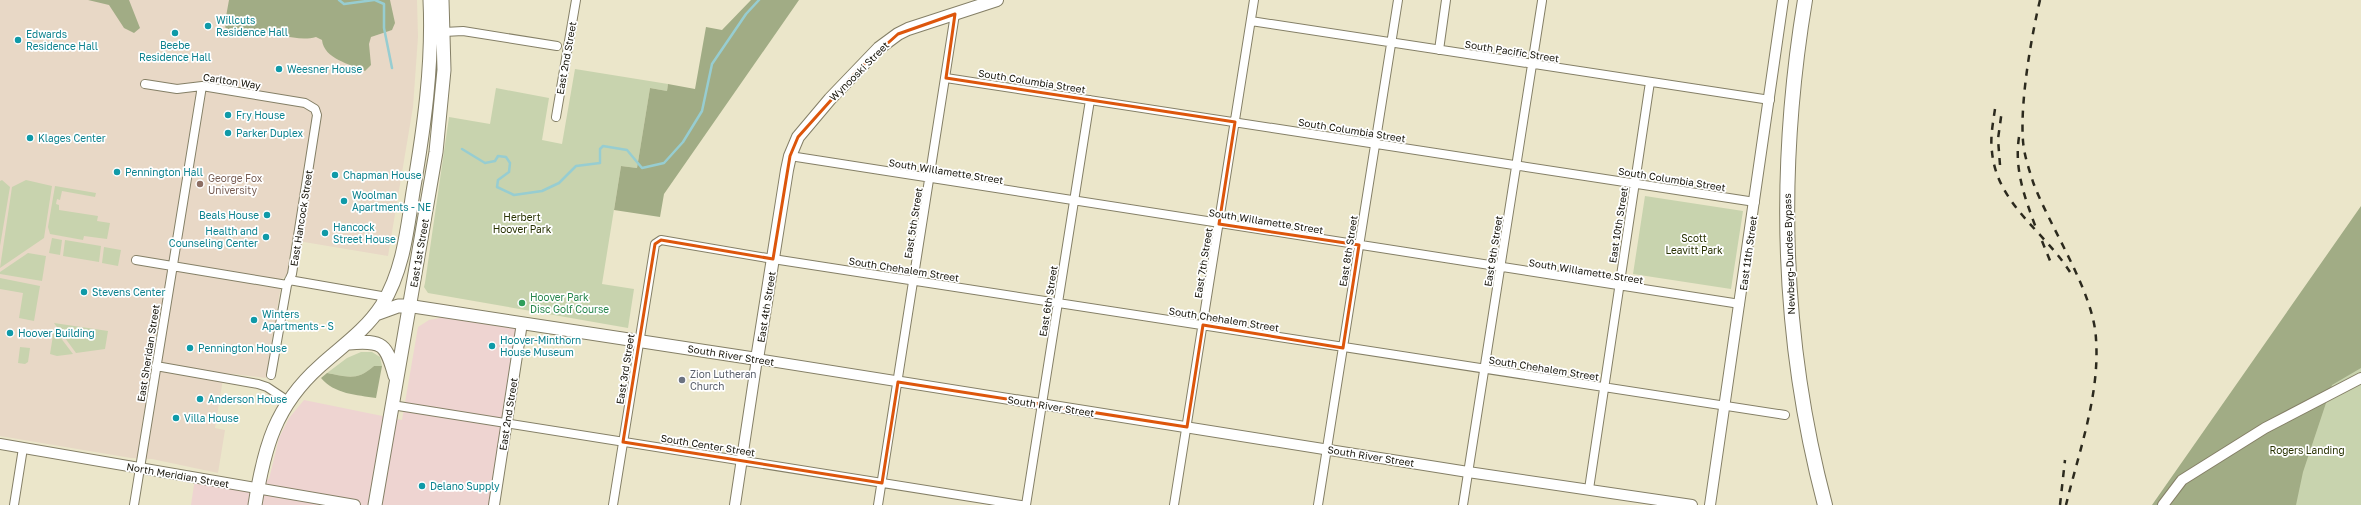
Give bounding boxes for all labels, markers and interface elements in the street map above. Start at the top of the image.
place label: Willcuts Residence Hall [216,14,288,38]
marker: Willcuts Residence Hall [203,21,213,31]
street label: East 2nd Street [554,21,578,95]
place label: Edwards Residence Hall [26,28,98,52]
marker: Beebe Residence Hall [170,28,180,38]
marker: Edwards Residence Hall [13,35,23,45]
street label: South Pacific Street [1464,38,1560,64]
place label: Beebe Residence Hall [139,39,211,63]
street label: Wynooski Street [827,39,891,103]
place label: Weesner House [287,63,362,75]
marker: Weesner House [274,64,284,74]
street label: South Columbia Street [977,67,1087,95]
street label: Carlton Way [202,71,262,92]
place label: Fry House [236,109,285,121]
marker: Fry House [223,110,233,120]
street label: South Columbia Street [1297,116,1407,144]
place label: Parker Duplex [236,127,304,139]
marker: Parker Duplex [223,128,233,138]
place label: Klages Center [38,132,106,144]
marker: Klages Center [25,133,35,143]
street label: South Willamette Street [888,156,1004,186]
street label: South Columbia Street [1617,165,1727,193]
place label: Pennington Hall [125,166,203,178]
marker: Pennington Hall [112,167,122,177]
street label: East Hancock Street [287,169,315,267]
place label: Chapman House [343,169,422,181]
marker: Chapman House [330,170,340,180]
place label: George Fox University [208,172,263,196]
marker: George Fox University [195,179,205,189]
street label: East 10th Street [1606,186,1630,264]
street label: East 5th Street [901,187,925,259]
place label: Woolman Apartments - NE [352,189,431,213]
street label: Newberg-Dundee Bypass [1781,193,1797,315]
marker: Woolman Apartments - NE [339,196,349,206]
street label: South Willamette Street [1208,206,1324,236]
place label: Beals House [199,209,259,221]
marker: Beals House [262,210,272,220]
park label: Herbert Hoover Park [493,211,552,235]
street label: East 8th Street [1336,215,1360,287]
street label: East 9th Street [1481,215,1505,287]
street label: East 11th Street [1737,215,1759,291]
street label: East 1st Street [407,218,431,288]
place label: Hancock Street House [333,221,396,245]
place label: Health and Counseling Center [169,225,258,249]
street label: East 7th Street [1192,227,1214,299]
marker: Hancock Street House [320,228,330,238]
marker: Health and Counseling Center [261,232,271,242]
park label: Scott Leavitt Park [1665,232,1723,256]
street label: South Chehalem Street [848,254,960,284]
street label: South Willamette Street [1528,256,1644,286]
street label: East 6th Street [1036,265,1060,337]
street label: East 4th Street [754,271,778,343]
place label: Stevens Center [92,286,165,298]
marker: Stevens Center [79,287,89,297]
place label: Hoover Park Disc Golf Course [530,291,609,315]
marker: Hoover Park Disc Golf Course [517,298,527,308]
street label: East Sheridan Street [134,303,162,403]
street label: South Chehalem Street [1168,304,1280,334]
place label: Winters Apartments - S [262,308,334,332]
marker: Winters Apartments - S [249,315,259,325]
place label: Hoover Building [18,327,95,339]
marker: Hoover Building [5,328,15,338]
street label: East 3rd Street [613,333,637,405]
place label: Hoover-Minthorn House Museum [500,334,581,358]
marker: Hoover-Minthorn House Museum [487,341,497,351]
place label: Pennington House [198,342,287,354]
street label: South River Street [687,342,775,368]
marker: Pennington House [185,343,195,353]
street label: South Chehalem Street [1488,353,1600,383]
place label: Zion Lutheran Church [690,368,756,392]
marker: Zion Lutheran Church [677,375,687,385]
street label: East 2nd Street [496,377,520,451]
place label: Anderson House [208,393,288,405]
street label: South River Street [1007,393,1095,419]
marker: Anderson House [195,394,205,404]
place label: Villa House [184,412,239,424]
marker: Villa House [171,413,181,423]
street label: South Center Street [660,432,756,458]
street label: South River Street [1327,443,1415,469]
park label: Rogers Landing [2269,444,2345,456]
street label: North Meridian Street [126,460,230,490]
place label: Delano Supply [430,480,500,492]
marker: Delano Supply [417,481,427,491]

